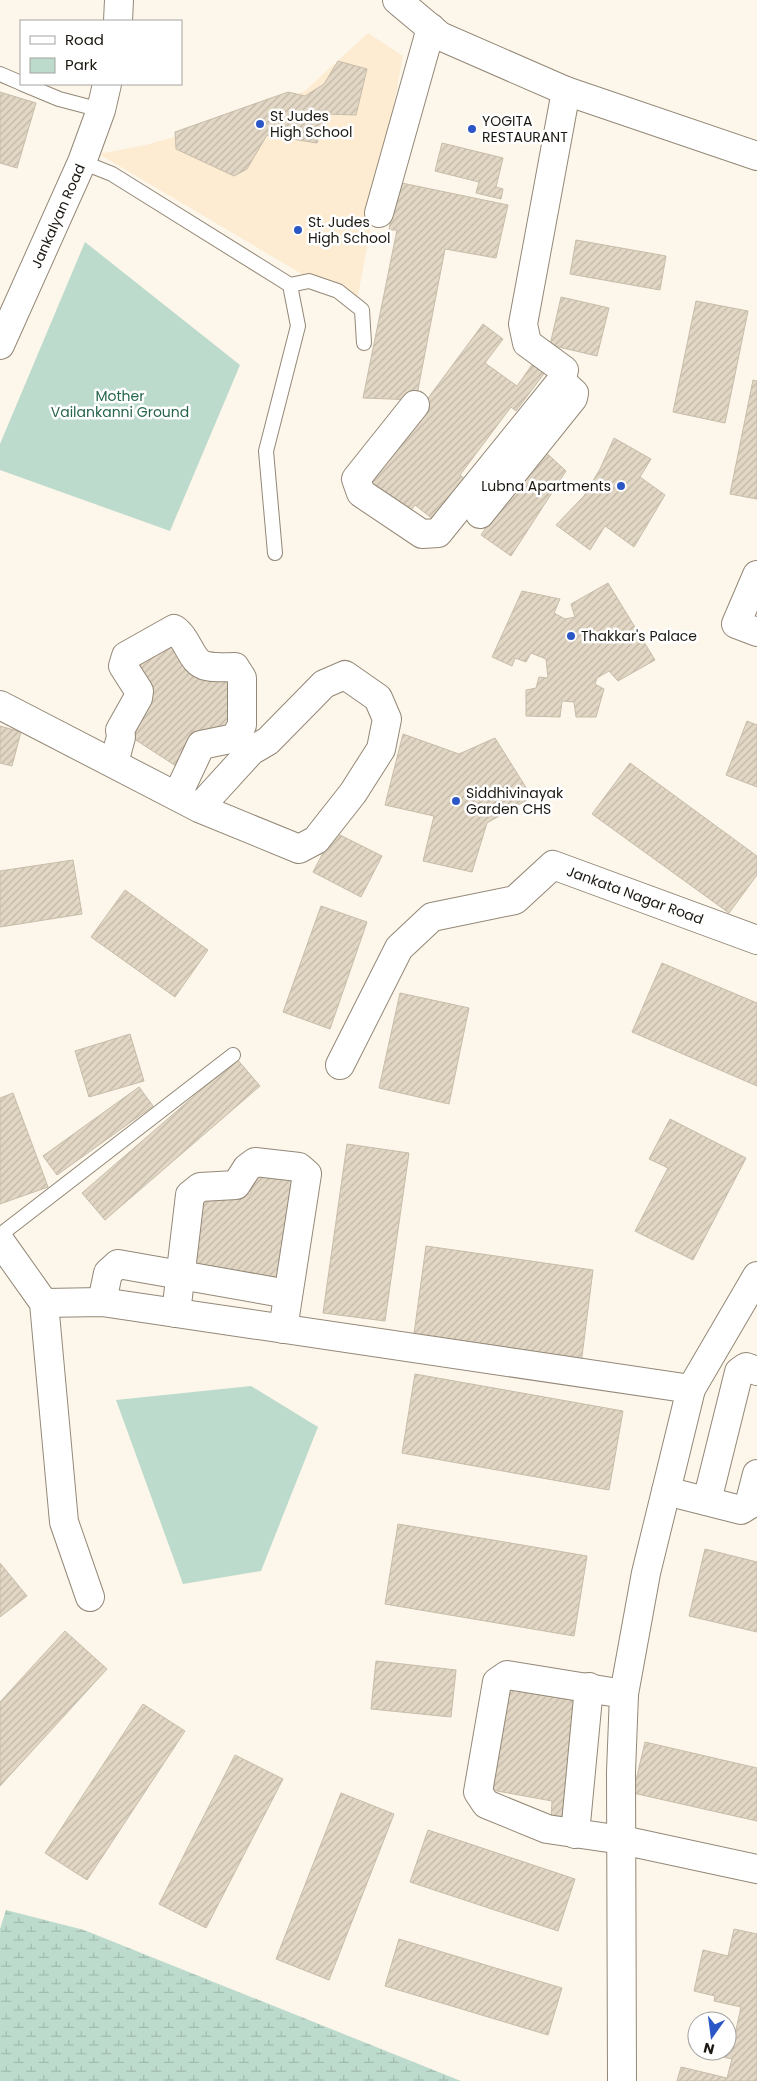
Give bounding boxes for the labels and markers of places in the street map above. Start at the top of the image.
place label: St Judes High School [270,106,352,142]
place label: YOGITA RESTAURANT [482,111,568,147]
marker: St Judes High School [254,118,266,130]
marker: YOGITA RESTAURANT [466,123,478,135]
place label: St. Judes High School [308,212,390,248]
marker: St. Judes High School [292,224,304,236]
place label: Lubna Apartments [481,476,611,496]
marker: Lubna Apartments [615,480,627,492]
place label: Thakkar's Palace [581,626,697,646]
marker: Thakkar's Palace [565,630,577,642]
place label: Siddhivinayak Garden CHS [466,783,564,819]
marker: Siddhivinayak Garden CHS [450,795,462,807]

